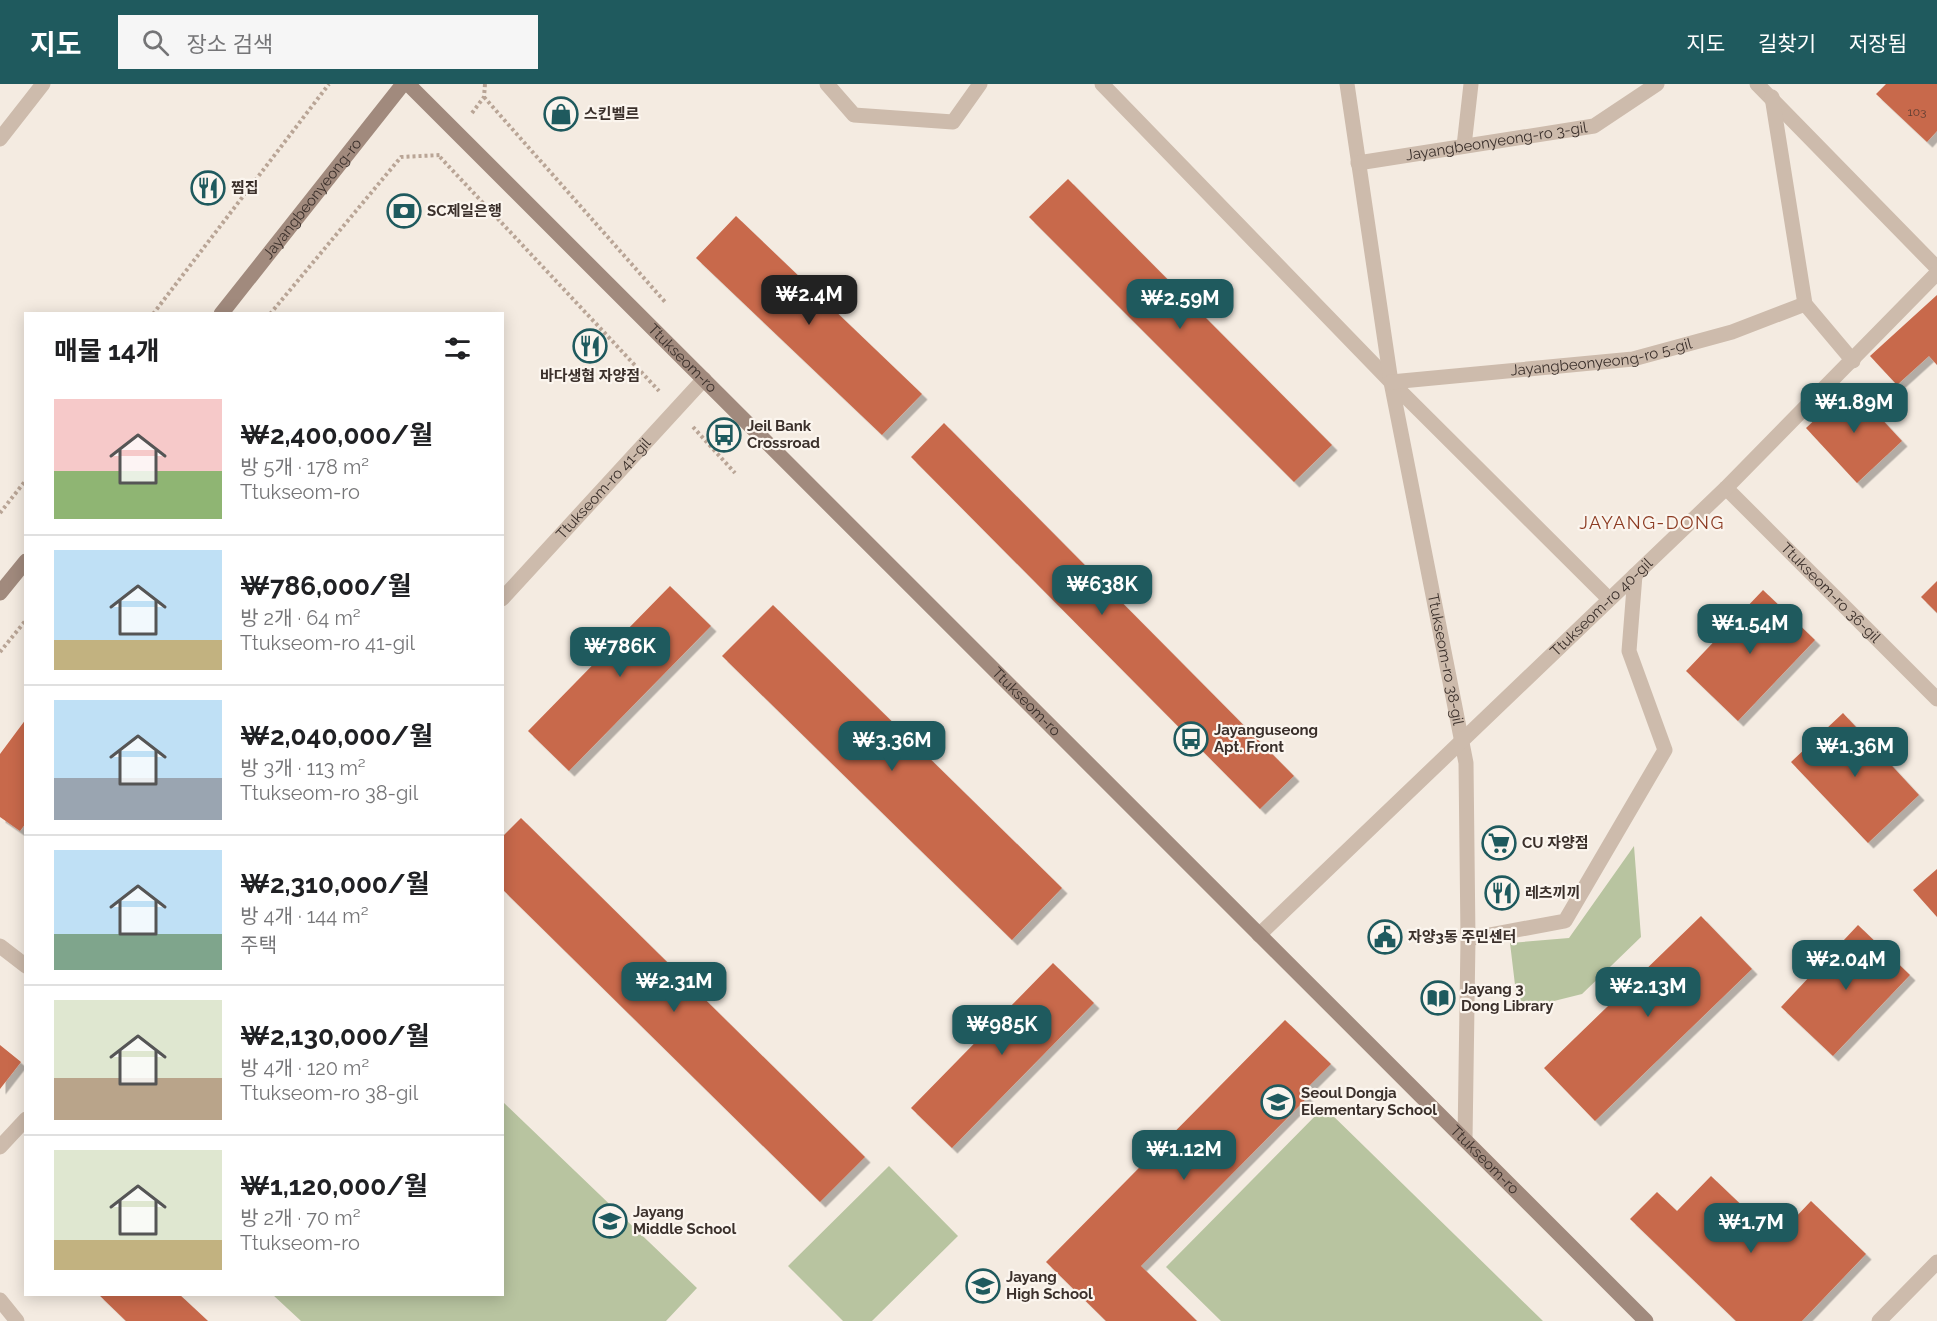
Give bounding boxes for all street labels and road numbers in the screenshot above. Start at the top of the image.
street label: Jayangbeonyeong-ro 3-gil [1404,118,1589,164]
street label: Jayangbeonyeong-ro [259,135,365,263]
street label: Ttukseom-ro [644,320,721,396]
street label: Jayangbeonyeong-ro 5-gil [1510,334,1695,380]
street label: Ttukseom-ro 41-gil [552,433,655,543]
street label: Ttukseom-ro 36-gil [1777,539,1885,647]
street label: Ttukseom-ro 40-gil [1547,554,1657,660]
street label: Ttukseom-ro 38-gil [1424,592,1468,728]
street label: Ttukseom-ro [988,664,1065,740]
street label: Ttukseom-ro [1446,1122,1523,1198]

